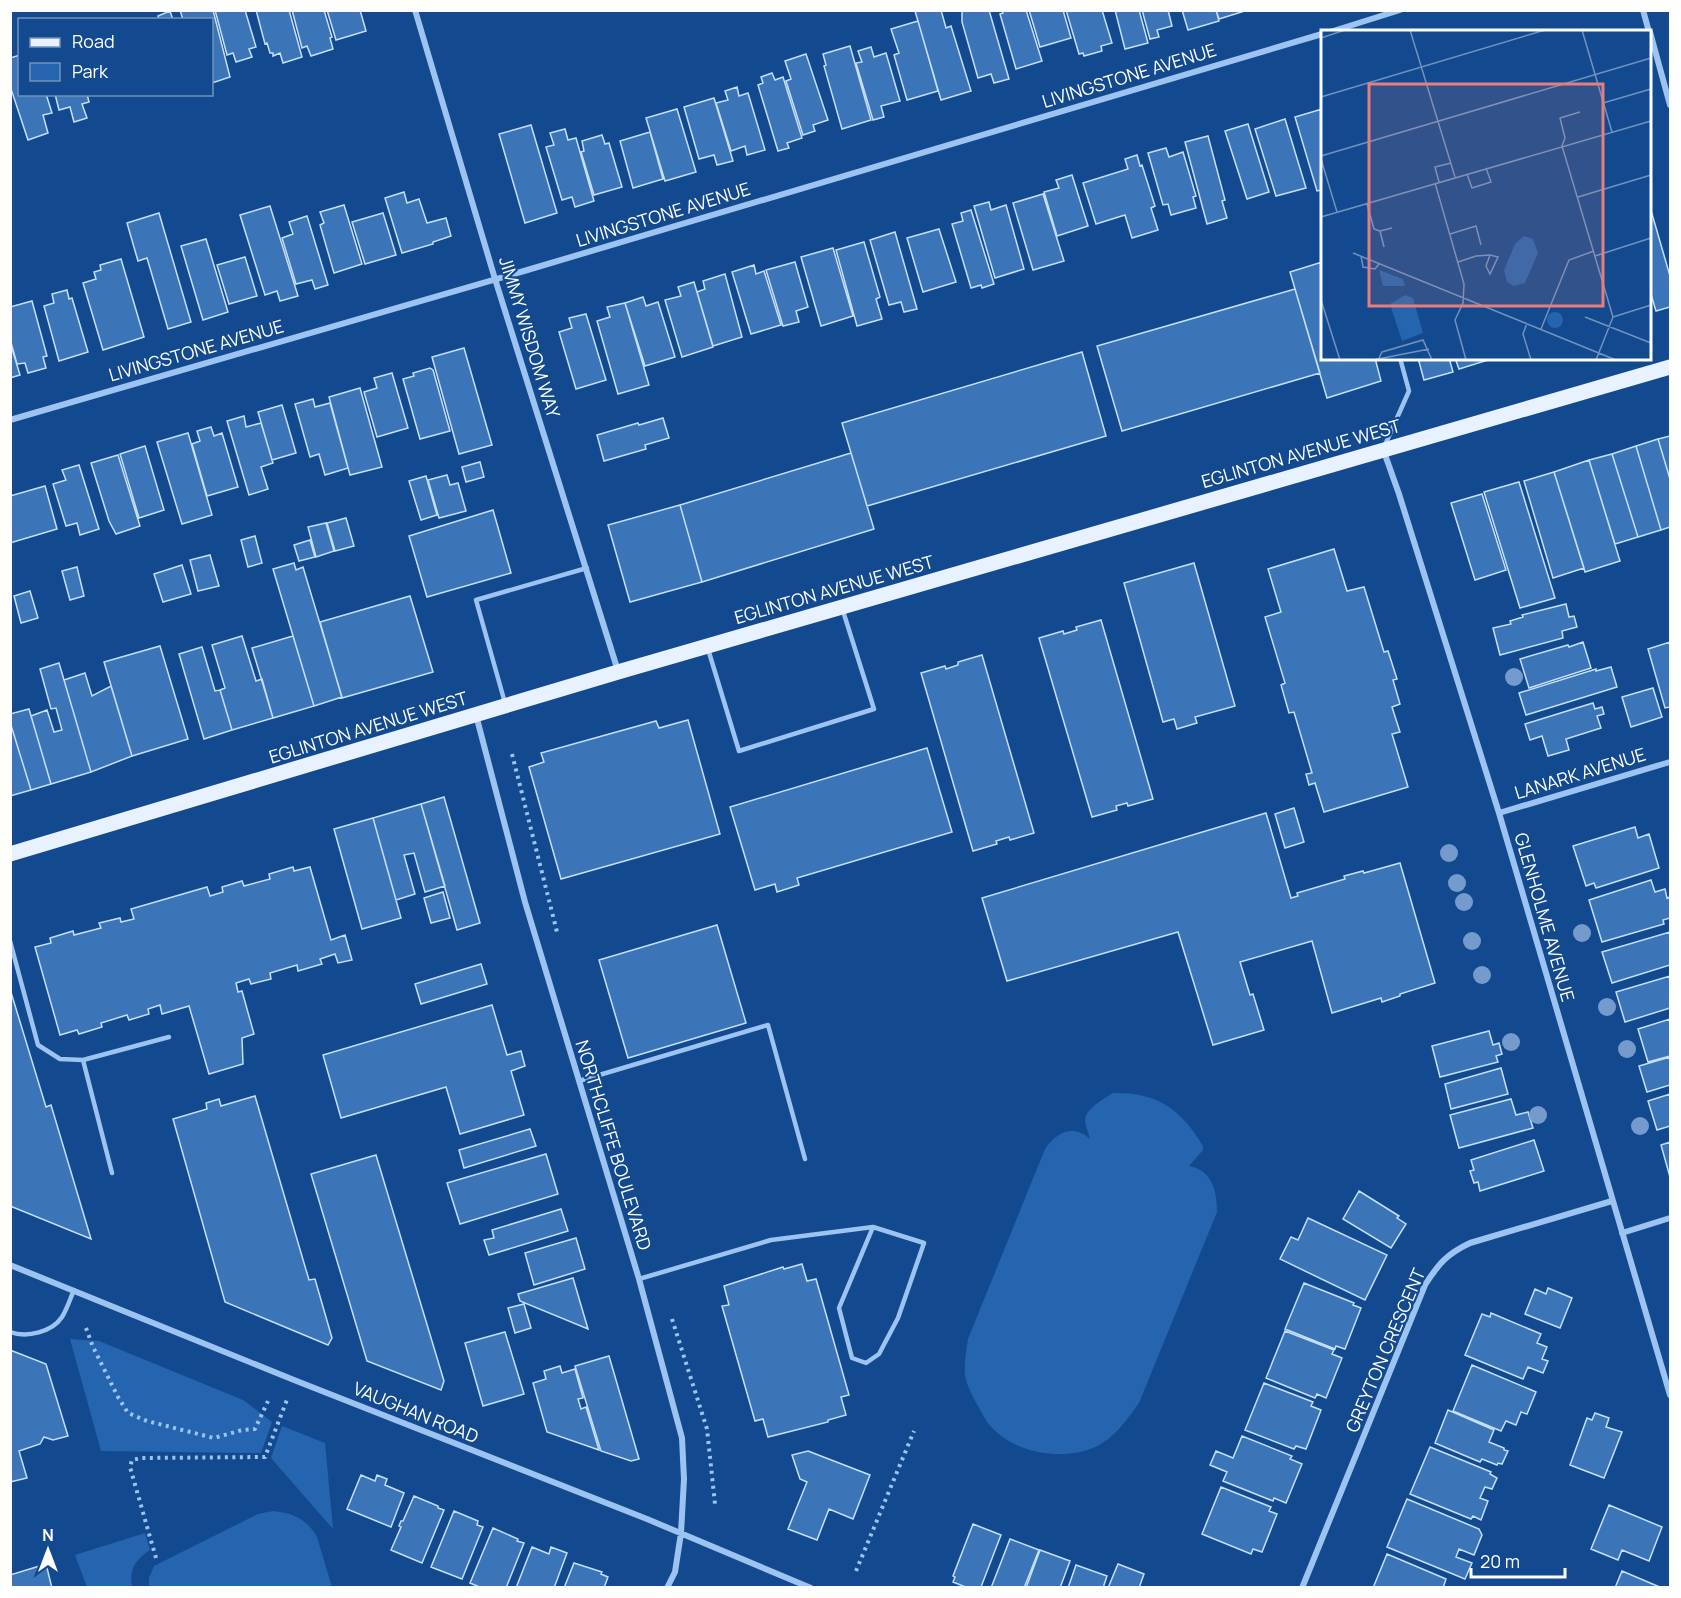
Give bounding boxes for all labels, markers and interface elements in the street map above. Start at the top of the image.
legend [18,18,213,96]
text: Road [72,29,115,53]
inset map [1321,30,1651,360]
street label: LIVINGSTONE AVENUE [1039,37,1219,113]
text: Park [72,59,109,83]
street label: LIVINGSTONE AVENUE [573,176,753,252]
street label: JIMMY WISDOM WAY [494,253,566,422]
street label: LIVINGSTONE AVENUE [106,314,286,386]
street label: EGLINTON AVENUE WEST [1199,413,1404,493]
street label: EGLINTON AVENUE WEST [732,549,937,629]
street label: EGLINTON AVENUE WEST [266,685,470,769]
street label: LANARK AVENUE [1511,742,1649,804]
street label: GLENHOLME AVENUE [1509,830,1581,1004]
street label: NORTHCLIFFE BOULEVARD [571,1037,657,1253]
street label: GREYTON CRESCENT [1340,1264,1430,1436]
street label: VAUGHAN ROAD [350,1376,482,1448]
north arrow [18,1520,78,1580]
text: N [42,1524,54,1546]
scale bar [1471,1541,1566,1579]
text: 20 m [1480,1549,1520,1573]

